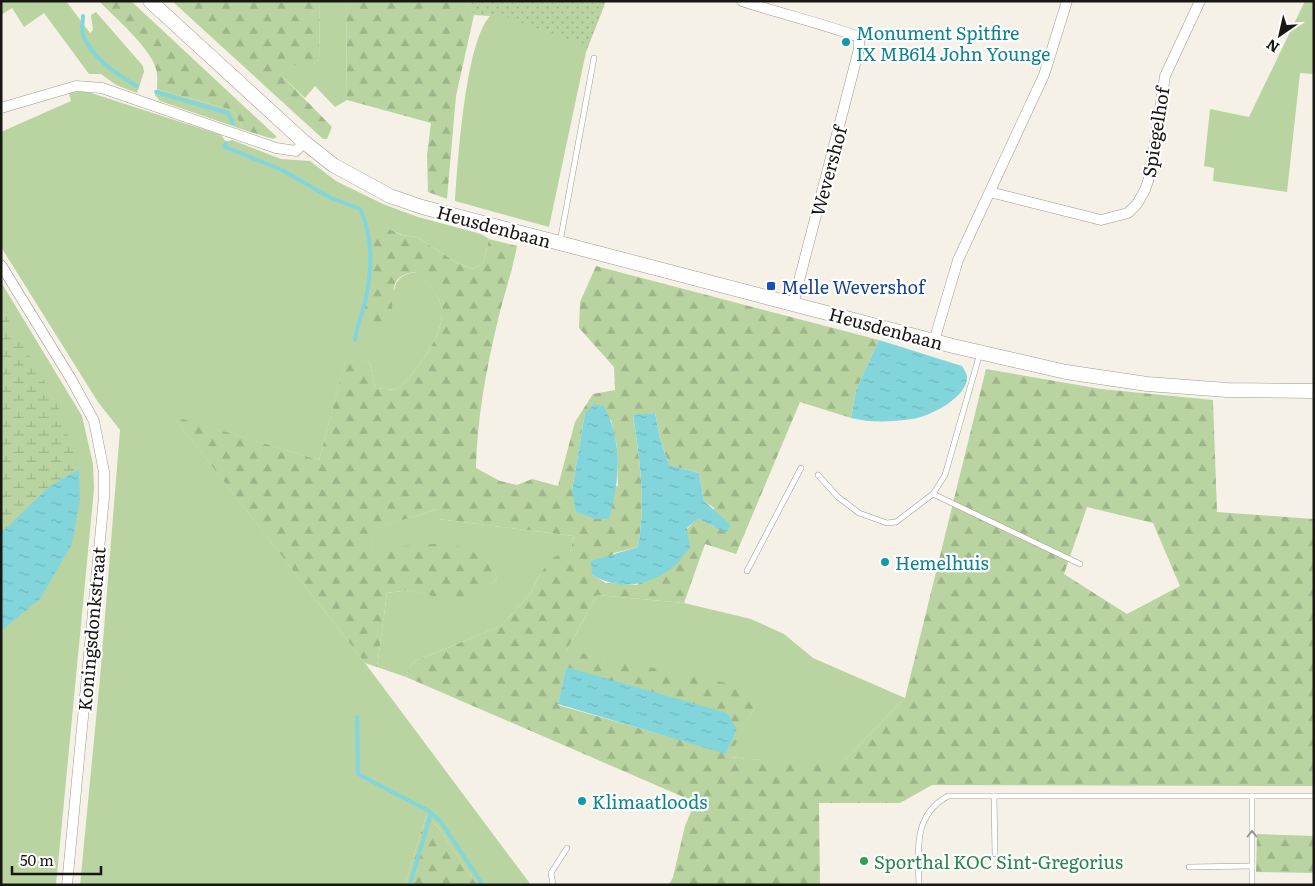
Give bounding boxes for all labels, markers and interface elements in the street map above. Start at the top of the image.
north arrow [1255,10,1305,60]
place label: Monument Spitfire IX MB614 John Younge [856,19,1050,67]
text: N [1262,35,1283,58]
marker: Monument Spitfire IX MB614 John Younge [840,36,852,48]
street label: Spiegelhof [1135,83,1176,179]
street label: Wevershof [803,121,854,219]
street label: Heusdenbaan [434,198,554,254]
place label: Melle Wevershof [781,273,927,300]
marker: Melle Wevershof [765,280,777,292]
street label: Heusdenbaan [826,300,946,356]
street label: Koningsdonkstraat [70,545,112,712]
place label: Hemelhuis [895,549,989,576]
marker: Hemelhuis [879,556,891,568]
place label: Klimaatloods [592,788,707,815]
marker: Klimaatloods [576,795,588,807]
one-way arrow [1247,830,1257,838]
scale bar [12,844,101,876]
text: 50 m [20,848,54,871]
place label: Sporthal KOC Sint-Gregorius [874,848,1123,875]
marker: Sporthal KOC Sint-Gregorius [858,855,870,867]

